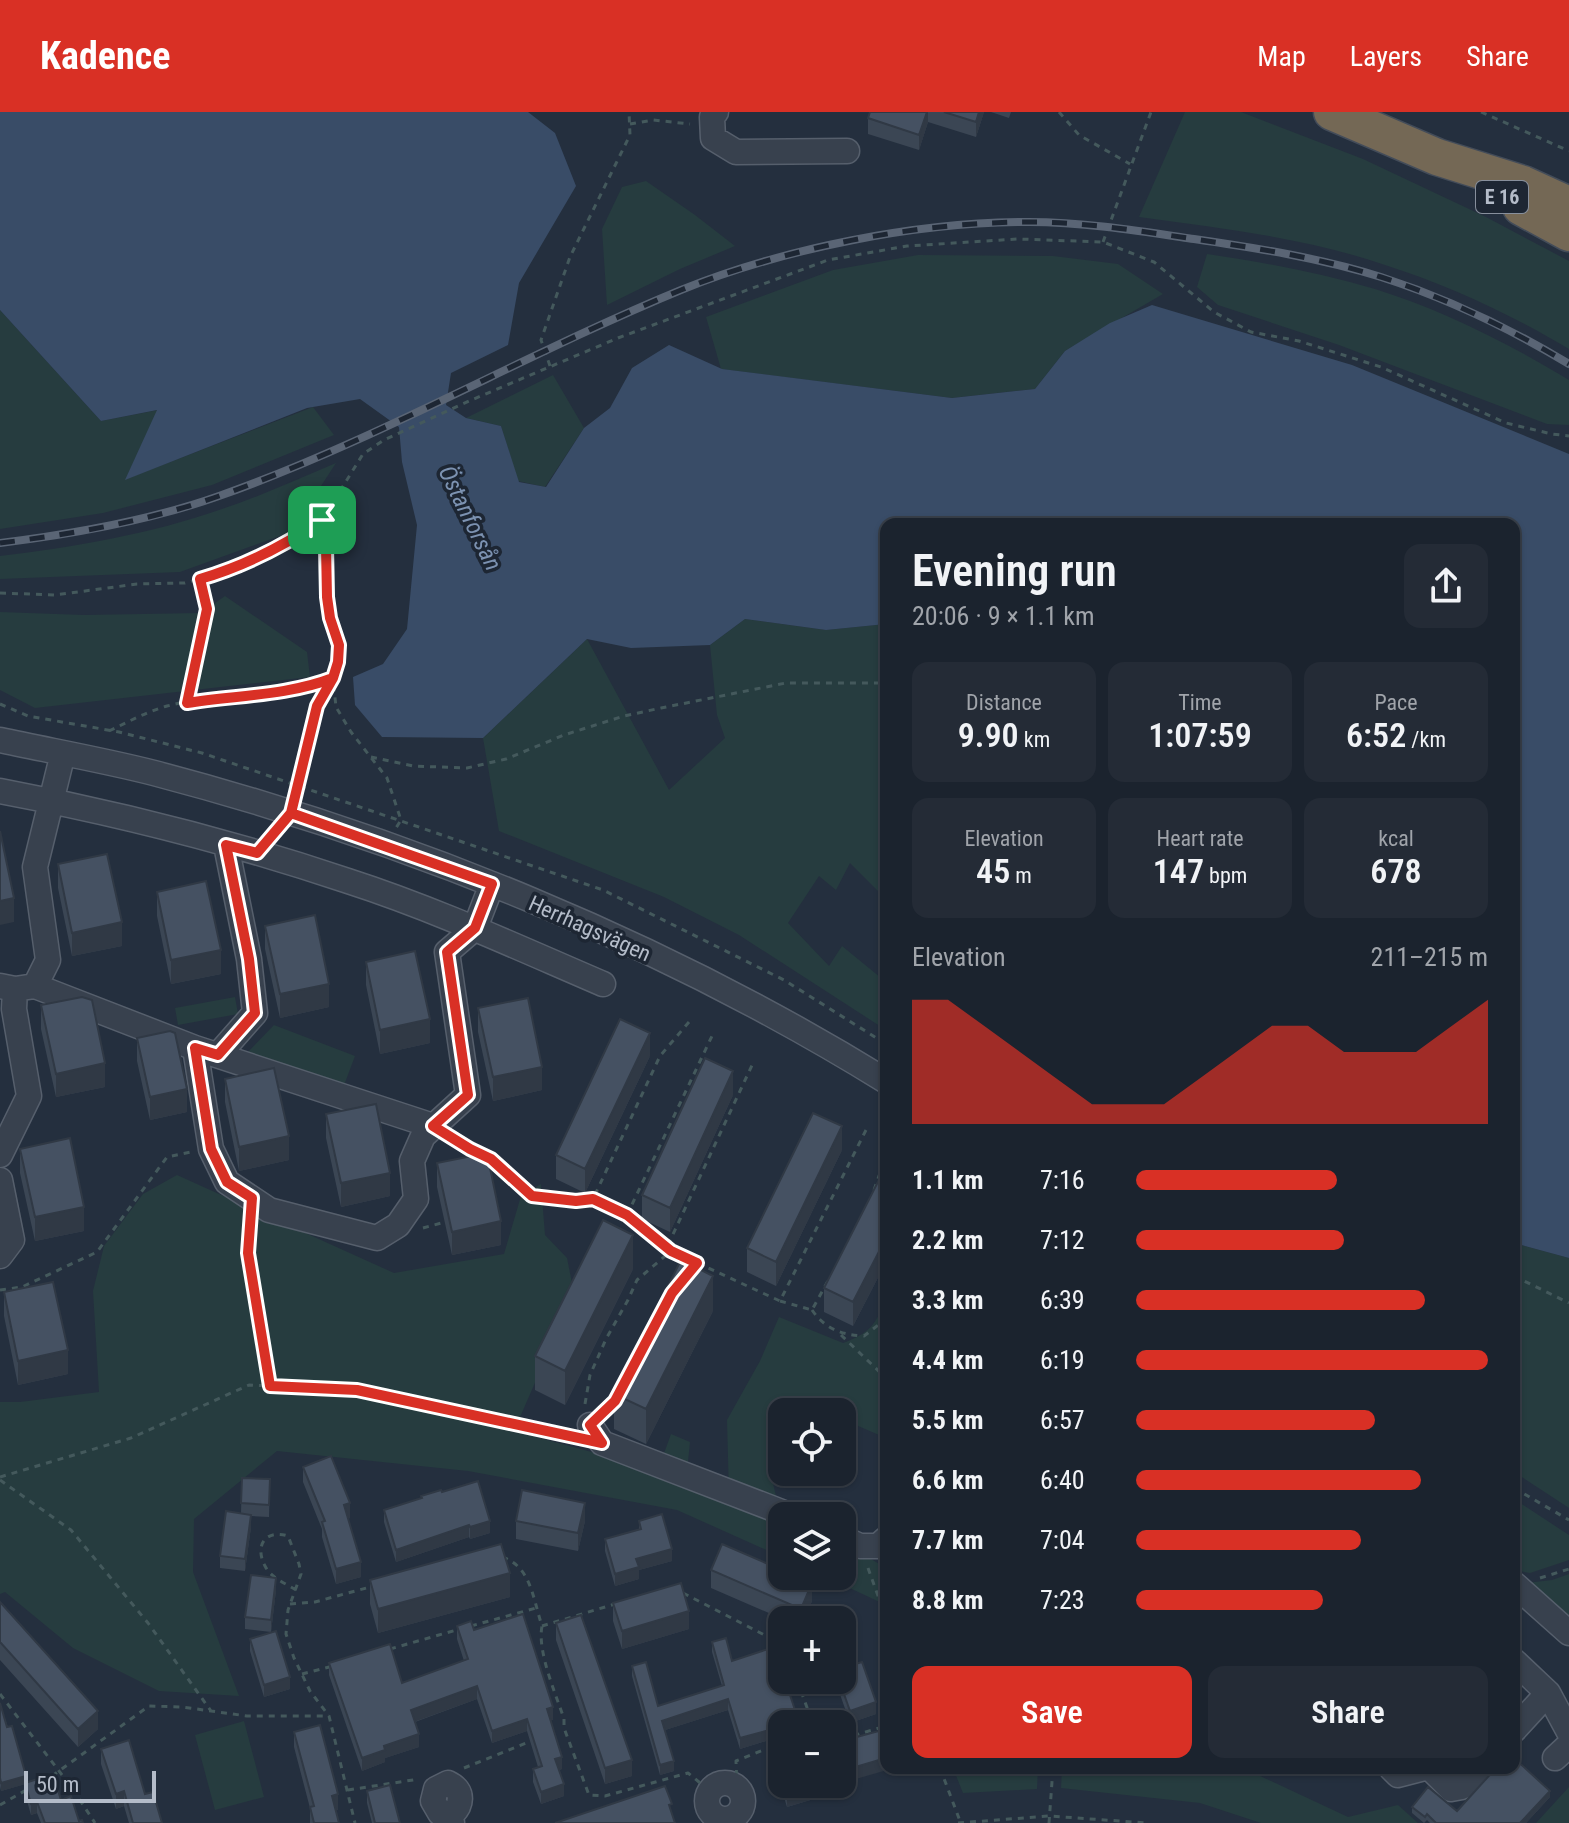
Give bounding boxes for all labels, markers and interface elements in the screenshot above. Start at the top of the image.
text: Kadence [40,34,170,78]
text: Map [1257,40,1306,73]
text: Layers [1350,40,1422,73]
text: Share [1466,40,1529,73]
road number: E 16 [1476,181,1528,213]
water label: Östanforsån [433,461,507,575]
pin [288,486,356,554]
icon: arrive [300,498,344,542]
button: share [1404,544,1488,628]
text: Evening run [912,545,1117,597]
text: 20:06 · 9 × 1.1 km [912,601,1094,631]
text: Distance [966,690,1042,715]
text: Time [1178,690,1222,715]
text: Pace [1374,690,1418,715]
text: 9.90 [958,715,1019,755]
text: 1:07:59 [1148,715,1252,755]
text: 6:52 [1346,715,1406,755]
text: km [1019,727,1050,752]
text: /km [1406,727,1446,752]
text: Elevation [964,826,1044,851]
text: Heart rate [1157,826,1243,851]
text: kcal [1378,826,1414,851]
text: 45 [976,851,1010,891]
text: 147 [1153,851,1204,891]
text: 678 [1370,851,1422,891]
text: m [1010,863,1032,888]
text: bpm [1204,863,1247,888]
street label: Herrhagsvägen [525,890,655,967]
text: Elevation [912,942,1006,972]
text: 211–215 m [1371,942,1488,972]
text: 1.1 km [912,1165,984,1195]
text: 7:16 [1040,1165,1085,1195]
text: 2.2 km [912,1225,984,1255]
text: 7:12 [1040,1225,1085,1255]
text: 3.3 km [912,1285,984,1315]
text: 6:39 [1040,1285,1085,1315]
text: 4.4 km [912,1345,984,1375]
text: 6:19 [1040,1345,1085,1375]
map controls [768,1398,856,1798]
button: locate [768,1398,856,1486]
text: 5.5 km [912,1405,984,1435]
text: 6:57 [1040,1405,1085,1435]
text: 6.6 km [912,1465,984,1495]
text: 6:40 [1040,1465,1085,1495]
button: layers [768,1502,856,1590]
text: 7.7 km [912,1525,984,1555]
text: 7:04 [1040,1525,1085,1555]
text: 8.8 km [912,1585,984,1615]
text: 7:23 [1040,1585,1085,1615]
button: + [768,1606,856,1694]
button: Save [912,1666,1192,1758]
button: Share [1208,1666,1488,1758]
button: − [768,1710,856,1798]
scale bar [24,1767,156,1803]
text: 50 m [36,1772,79,1797]

